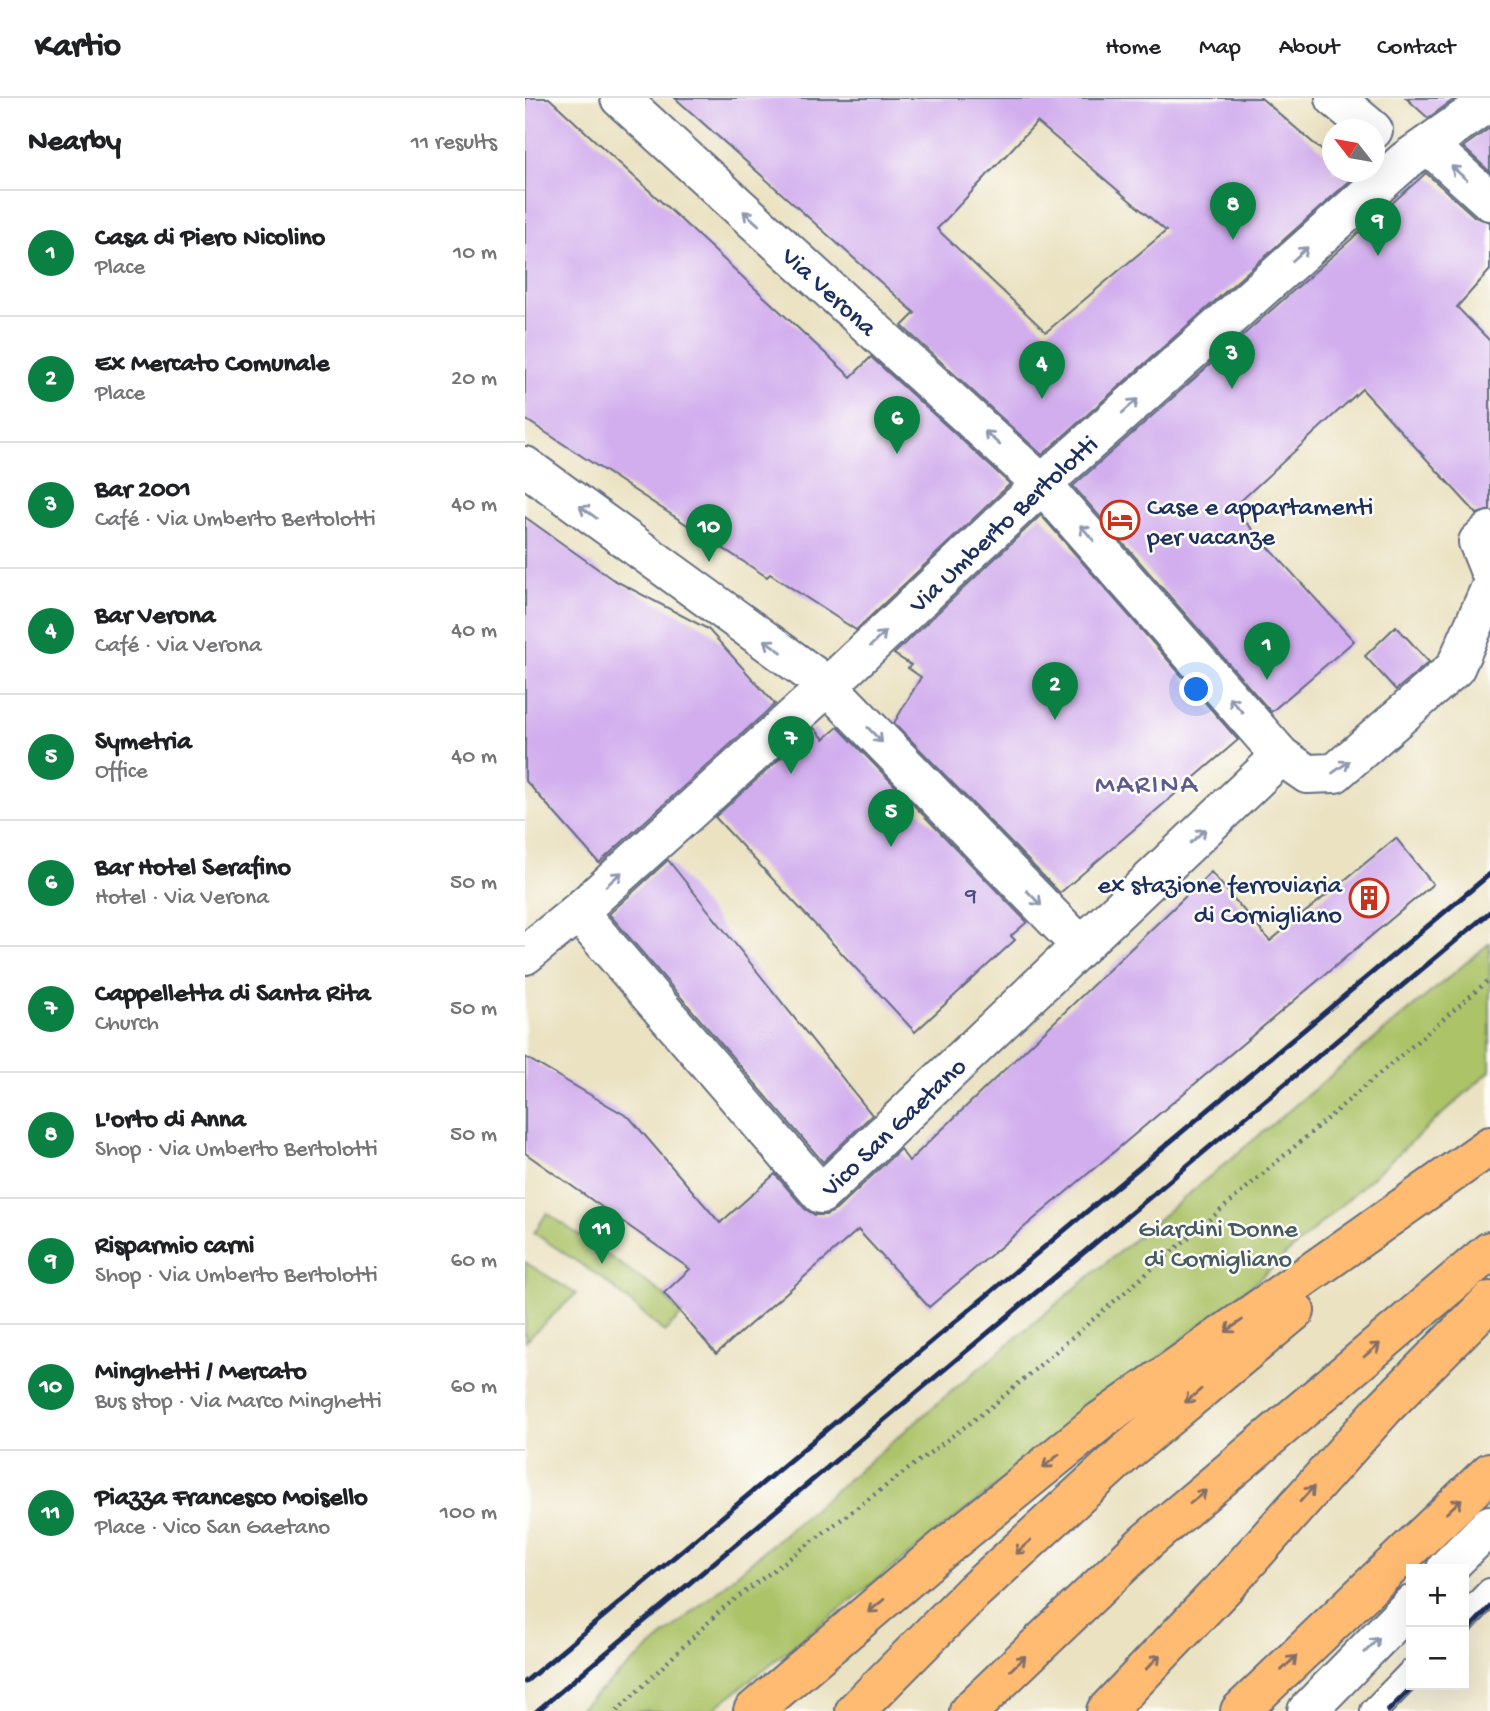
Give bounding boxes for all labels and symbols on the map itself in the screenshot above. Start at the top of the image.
north arrow [1322,119,1385,182]
one-way arrow [1450,165,1468,181]
pin: 8 [1210,182,1256,240]
pin: 9 [1355,198,1401,256]
one-way arrow [743,210,760,227]
street label: Via Verona [772,242,882,346]
one-way arrow [1290,247,1308,263]
pin: 3 [1209,331,1255,389]
pin: 4 [1019,341,1065,399]
pin: 6 [874,396,920,454]
one-way arrow [1121,398,1139,414]
one-way arrow [983,430,1001,446]
street label: Via Umberto Bertolotti [904,431,1106,622]
place label: Case e appartamenti per vacanze [1146,494,1373,555]
hotel icon: Case e appartamenti per vacanze [1099,499,1141,541]
pin: 10 [686,504,732,562]
one-way arrow [580,505,598,520]
one-way arrow [1079,524,1095,542]
pin: 1 [1244,622,1290,680]
one-way arrow [869,631,887,647]
one-way arrow [764,639,783,653]
pin: 2 [1032,662,1078,720]
your location [1179,672,1213,706]
one-way arrow [1228,696,1244,714]
pin: 7 [768,716,814,774]
one-way arrow [867,726,884,743]
one-way arrow [1331,759,1350,774]
district label: MARINA [1095,770,1199,803]
pin: 5 [868,789,914,847]
one-way arrow [1189,827,1206,844]
one-way arrow [605,871,623,887]
place label: ex stazione ferroviaria di Cornigliano [1098,872,1344,933]
building icon: ex stazione ferroviaria di Cornigliano [1348,877,1390,919]
house number: 9 [964,883,977,910]
one-way arrow [1026,889,1043,906]
street label: Vico San Gaetano [816,1053,975,1206]
pin: 11 [579,1206,625,1264]
park label: Giardini Donne di Cornigliano [1138,1216,1298,1277]
one-way arrow [1225,1319,1244,1334]
one-way arrow [1362,1342,1380,1357]
one-way arrow [1185,1388,1203,1404]
one-way arrow [1042,1453,1060,1469]
one-way arrow [1299,1485,1315,1503]
one-way arrow [1189,1489,1207,1505]
one-way arrow [1445,1498,1462,1515]
one-way arrow [1015,1538,1032,1555]
one-way arrow [867,1598,885,1614]
one-way arrow [1364,1637,1381,1654]
one-way arrow [1145,1653,1162,1670]
one-way arrow [1008,1655,1026,1672]
one-way arrow [1280,1655,1297,1672]

